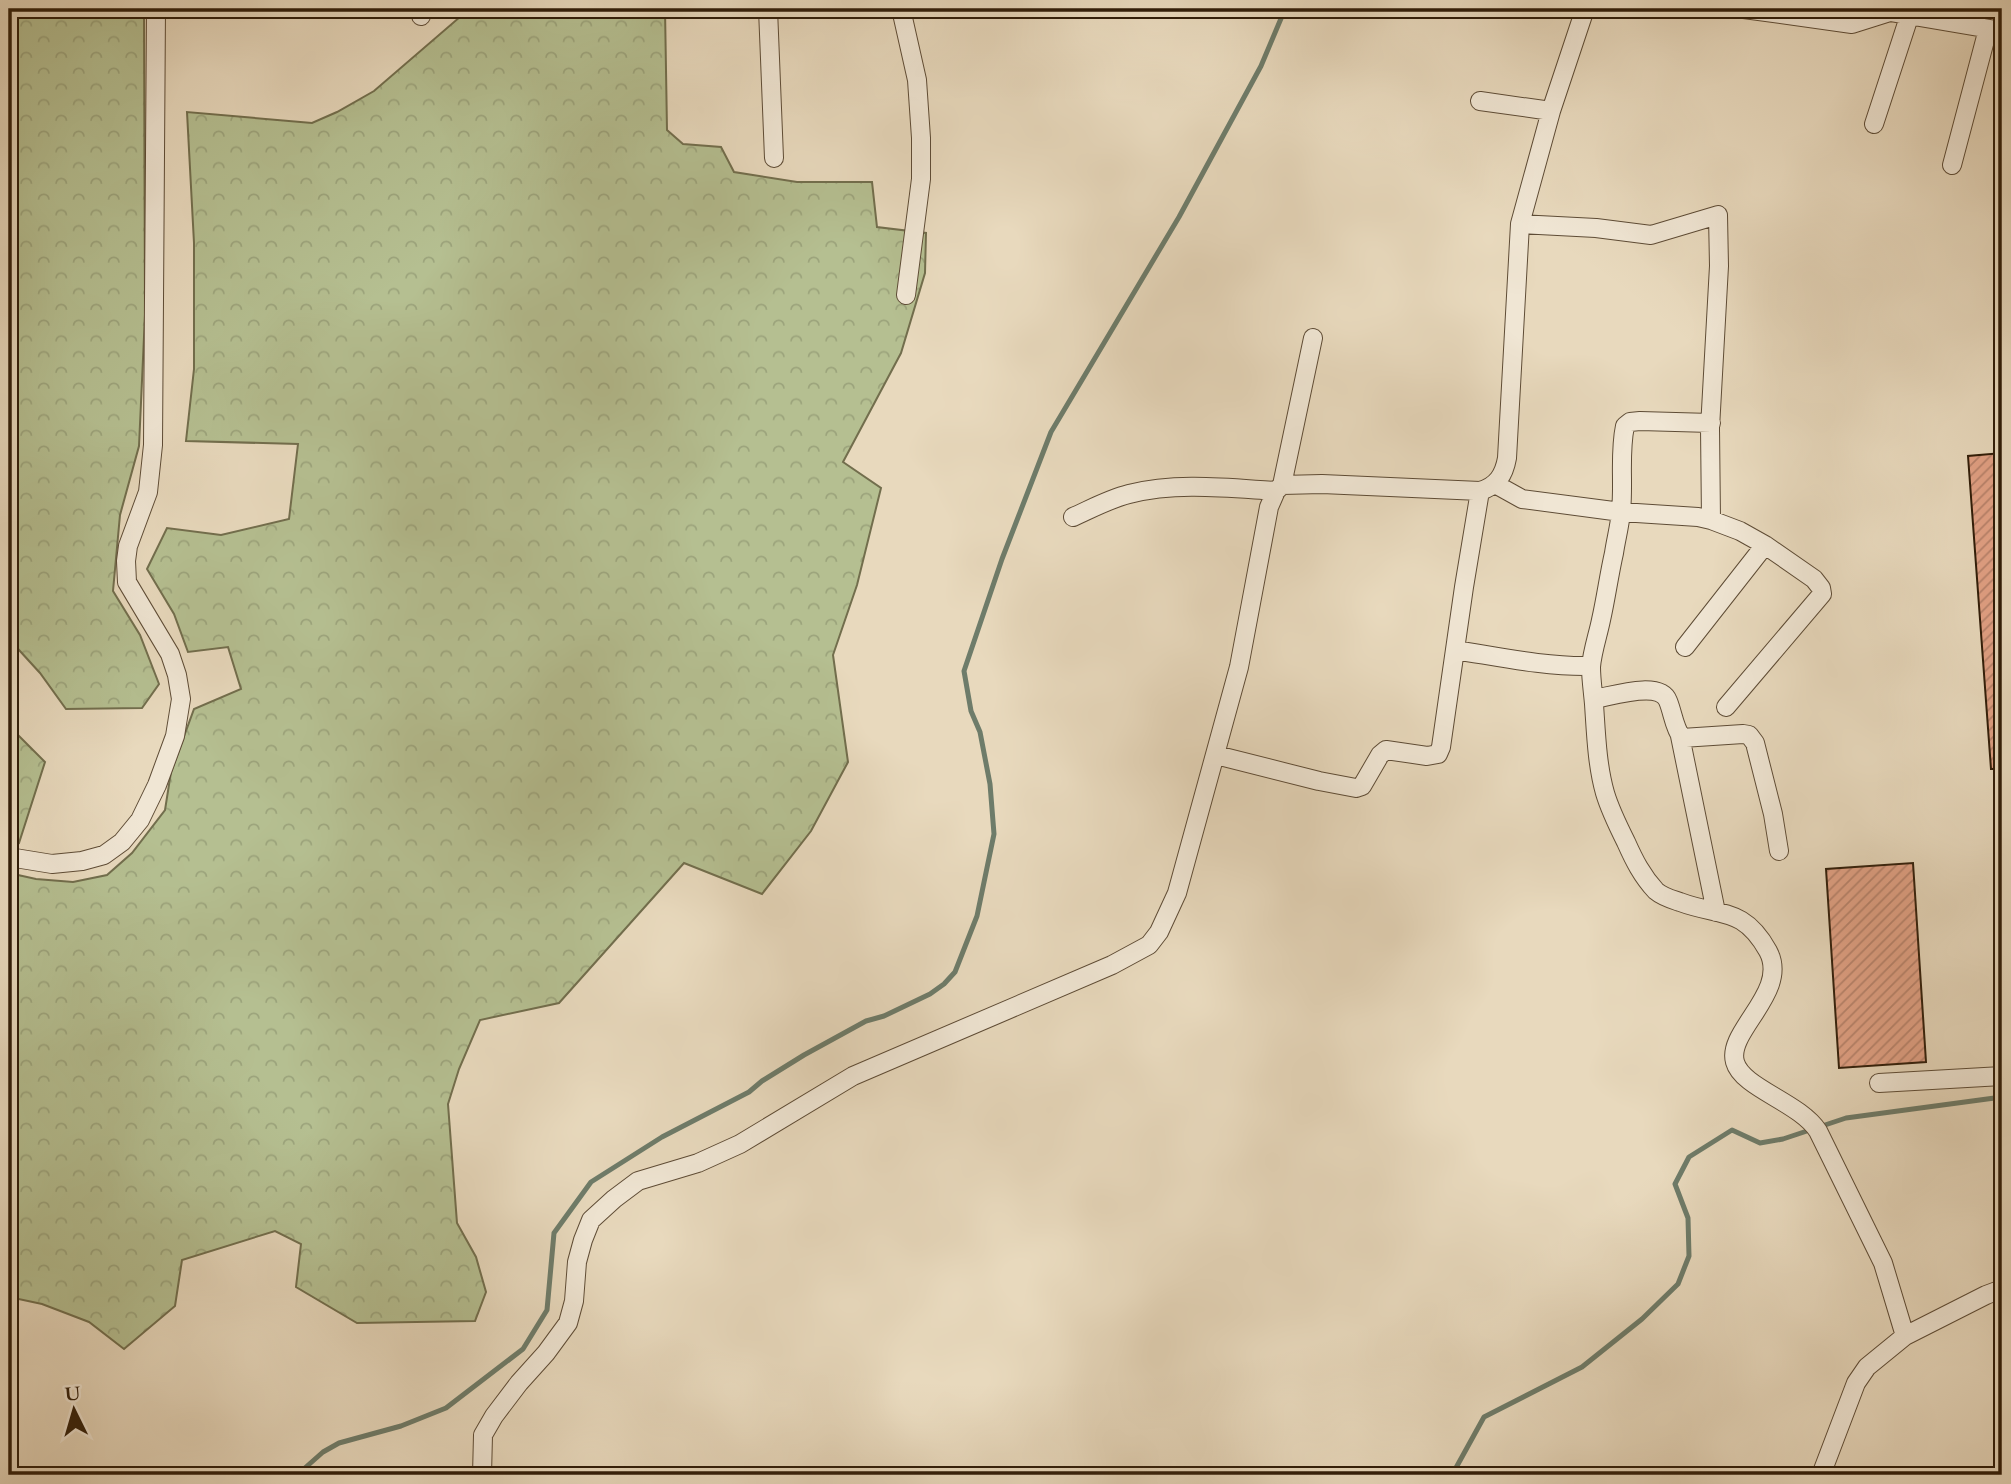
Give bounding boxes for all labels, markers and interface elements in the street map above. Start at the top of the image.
north arrow [38,1376,108,1446]
text: U [64,1380,82,1408]

